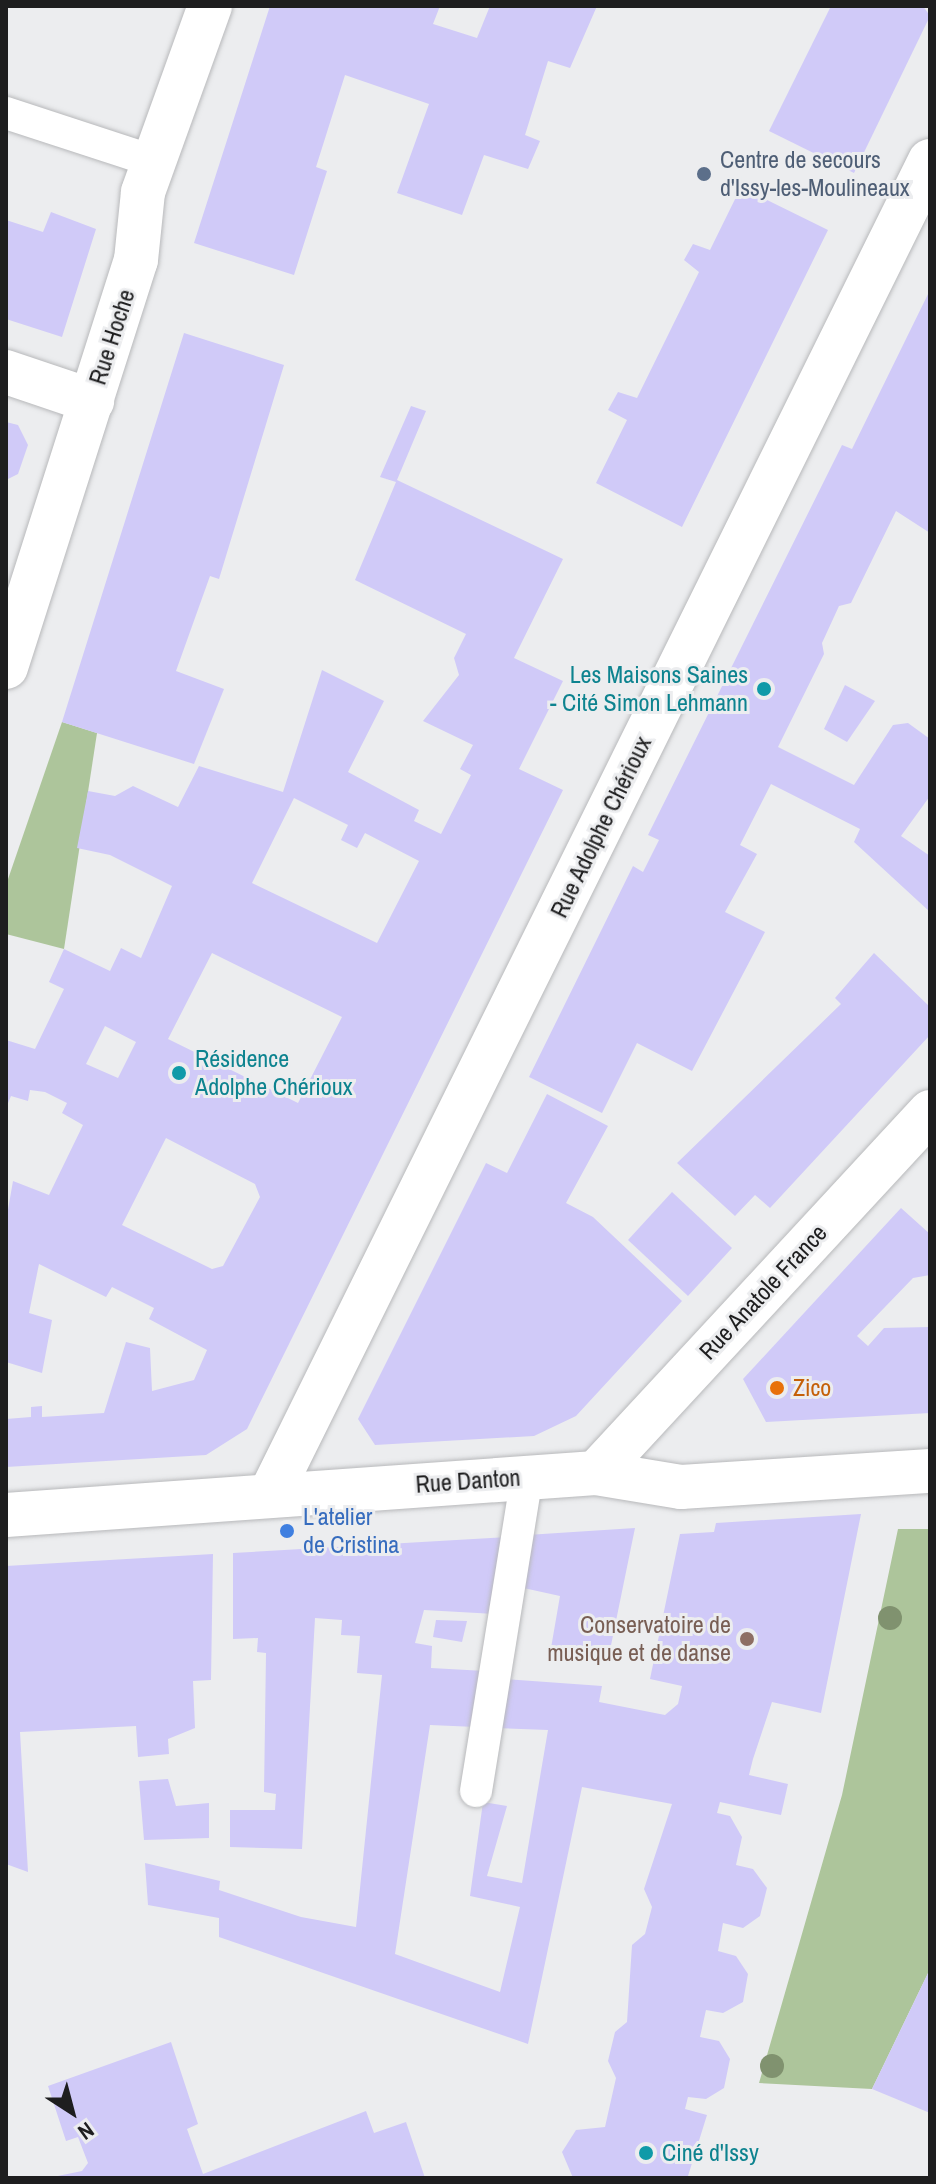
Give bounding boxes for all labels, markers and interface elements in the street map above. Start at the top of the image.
place label: Centre de secours d'Issy-les-Moulineaux [720,146,910,202]
marker: Centre de secours d'Issy-les-Moulineaux [695,165,713,183]
street label: Rue Hoche [83,286,141,388]
place label: Les Maisons Saines - Cité Simon Lehmann [550,661,748,717]
marker: Les Maisons Saines - Cité Simon Lehmann [755,680,773,698]
street label: Rue Adolphe Chérioux [544,731,658,923]
place label: Résidence Adolphe Chérioux [195,1045,353,1101]
marker: Résidence Adolphe Chérioux [170,1064,188,1082]
street label: Rue Anatole France [693,1218,833,1366]
place label: Zico [793,1374,831,1402]
marker: Zico [768,1379,786,1397]
street label: Rue Danton [415,1463,521,1499]
place label: L'atelier de Cristina [303,1503,399,1559]
marker: L'atelier de Cristina [278,1522,296,1540]
place label: Conservatoire de musique et de danse [547,1611,731,1667]
marker: Conservatoire de musique et de danse [738,1630,756,1648]
north arrow [32,2072,112,2152]
text: N [72,2115,100,2147]
place label: Ciné d'Issy [662,2139,759,2167]
marker: Ciné d'Issy [637,2144,655,2162]

